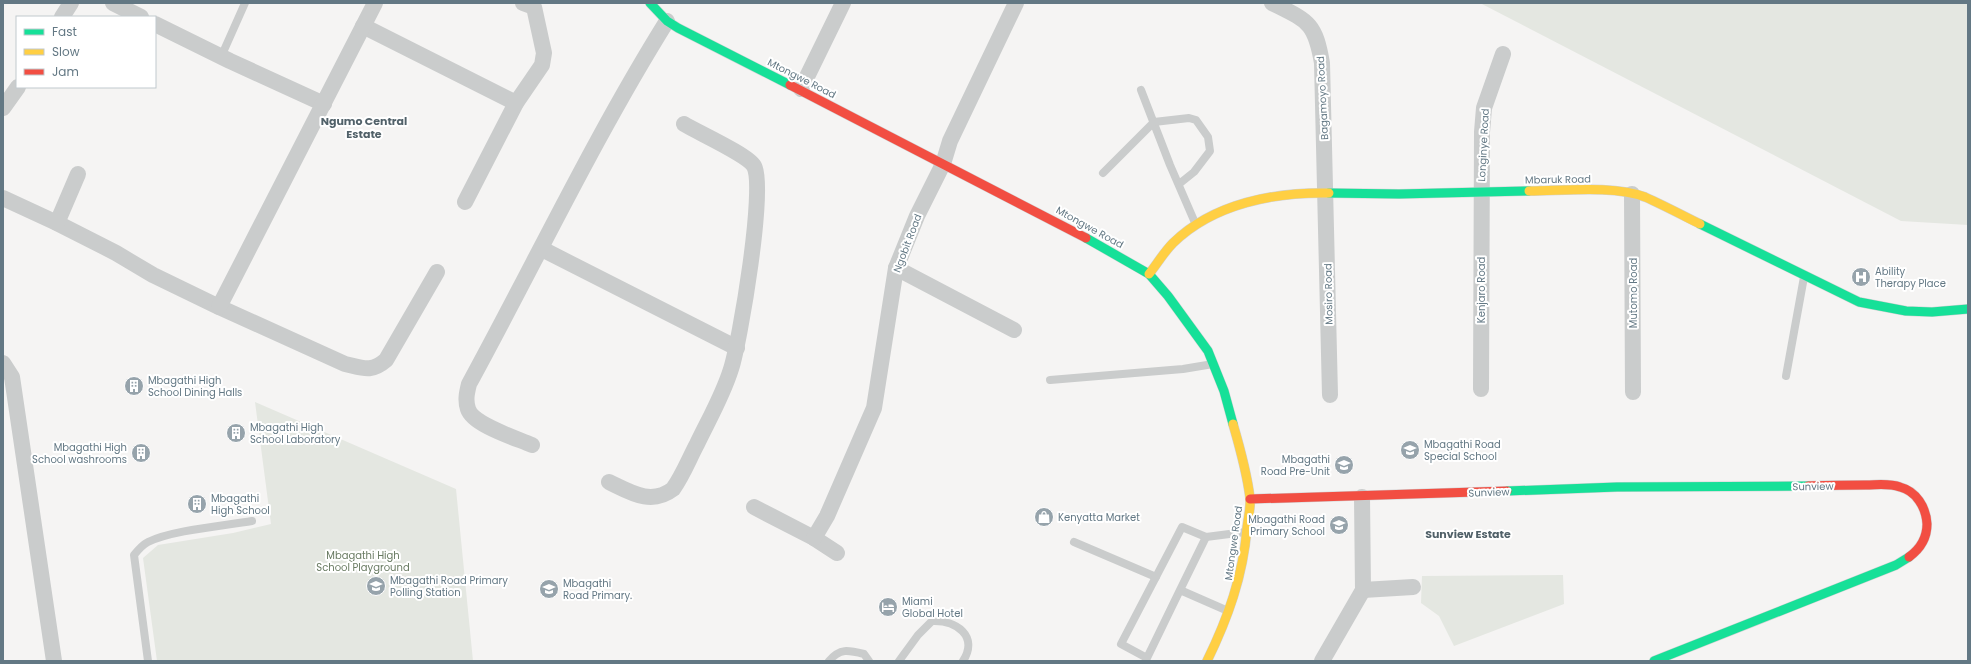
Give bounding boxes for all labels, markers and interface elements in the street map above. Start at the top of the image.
legend [16,16,156,88]
text: Fast [52,23,77,40]
text: Slow [52,43,80,60]
street label: Mtongwe Road [765,55,839,102]
street label: Bagamoyo Road [1313,56,1332,140]
text: Jam [52,63,79,80]
street label: Longinye Road [1474,108,1493,182]
district label: Ngumo Central Estate [321,113,407,142]
street label: Mbaruk Road [1525,171,1591,188]
street label: Mtongwe Road [1053,203,1126,252]
street label: Ngobit Road [889,212,926,275]
street label: Kenjaro Road [1474,257,1489,323]
street label: Mutomo Road [1626,258,1641,328]
street label: Mosiro Road [1320,263,1337,325]
place label: Ability Therapy Place [1875,264,1946,291]
hospital icon: Ability Therapy Place [1850,266,1872,288]
place label: Mbagathi High School Dining Halls [148,373,242,400]
building icon: Mbagathi High School Dining Halls [123,375,145,397]
place label: Mbagathi High School Laboratory [250,420,341,447]
building icon: Mbagathi High School Laboratory [225,422,247,444]
place label: Mbagathi Road Special School [1424,437,1501,464]
school or university icon: Mbagathi Road Special School [1399,439,1421,461]
place label: Mbagathi High School washrooms [32,440,127,467]
building icon: Mbagathi High School washrooms [130,442,152,464]
place label: Mbagathi Road Pre-Unit [1261,452,1330,479]
school or university icon: Mbagathi Road Pre-Unit [1333,454,1355,476]
street label: Sunview [1792,479,1835,494]
street label: Sunview [1468,484,1511,501]
place label: Mbagathi High School [211,491,270,518]
building icon: Mbagathi High School [186,493,208,515]
street label: Mtongwe Road [1221,505,1246,581]
shop icon: Kenyatta Market [1033,506,1055,528]
place label: Kenyatta Market [1058,510,1140,525]
place label: Mbagathi Road Primary School [1248,512,1325,539]
school or university icon: Mbagathi Road Primary School [1328,514,1350,536]
district label: Sunview Estate [1425,526,1511,542]
park label: Mbagathi High School Playground [316,548,410,575]
place label: Mbagathi Road Primary Polling Station [390,573,508,600]
school or university icon: Mbagathi Road Primary Polling Station [365,575,387,597]
place label: Mbagathi Road Primary. [563,576,632,603]
school or university icon: Mbagathi Road Primary. [538,578,560,600]
place label: Miami Global Hotel [902,594,963,621]
hotel icon: Miami Global Hotel [877,596,899,618]

